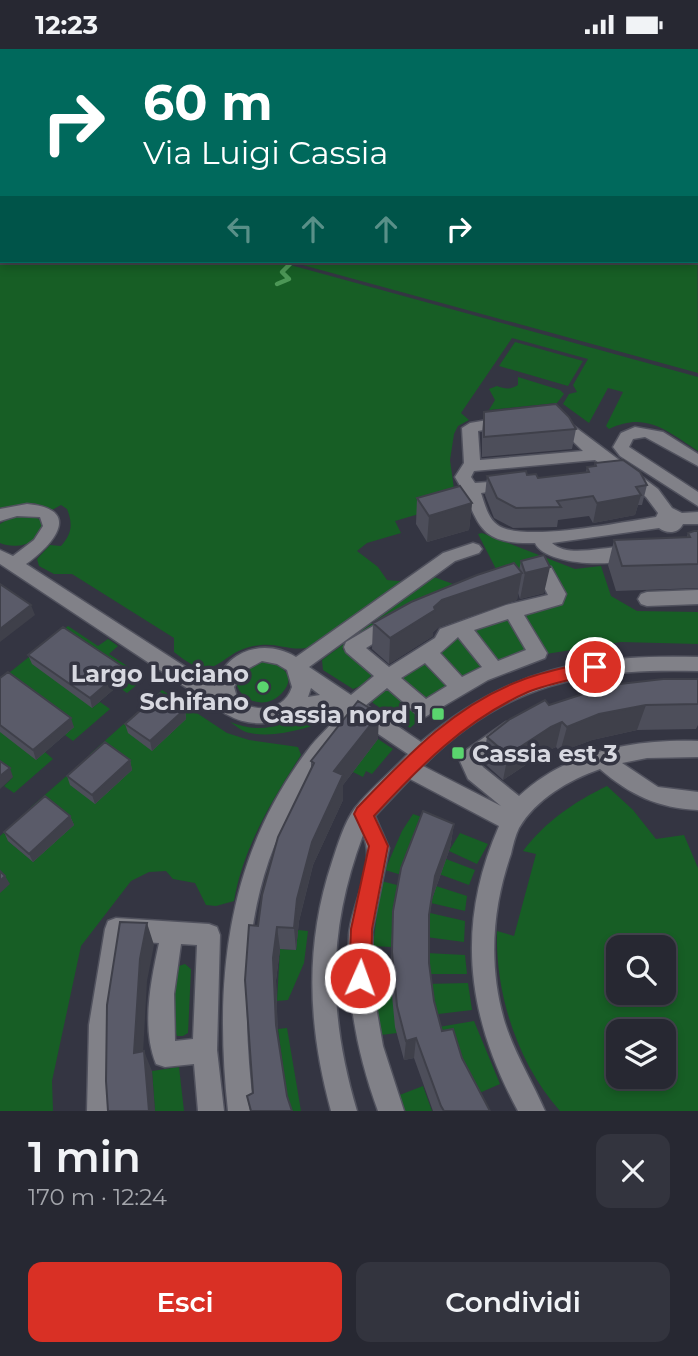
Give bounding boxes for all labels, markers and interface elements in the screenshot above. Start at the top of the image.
text: 12:23 [35,9,98,41]
text: 60 m [143,73,273,132]
icon: right [28,77,119,168]
text: Via Luigi Cassia [143,133,388,172]
icon: left [221,210,259,248]
icon: ahead [294,210,332,248]
icon: ahead [367,210,405,248]
icon: right [440,210,478,248]
pin [565,637,625,697]
icon: arrive [576,648,614,686]
place label: Largo Luciano Schifano [71,659,249,716]
marker: Largo Luciano Schifano [255,679,271,695]
place label: Cassia nord 1 [262,700,424,729]
marker: Cassia nord 1 [430,706,446,722]
place label: Cassia est 3 [472,739,618,768]
marker: Cassia est 3 [450,745,466,761]
map controls [606,935,676,1089]
button: search [606,935,676,1005]
position arrow [323,941,397,1015]
button: layers [606,1019,676,1089]
text: 1 min [28,1131,141,1183]
button: close [596,1134,670,1208]
text: 170 m · 12:24 [28,1183,167,1211]
button: Esci [28,1262,342,1342]
button: Condividi [356,1262,670,1342]

